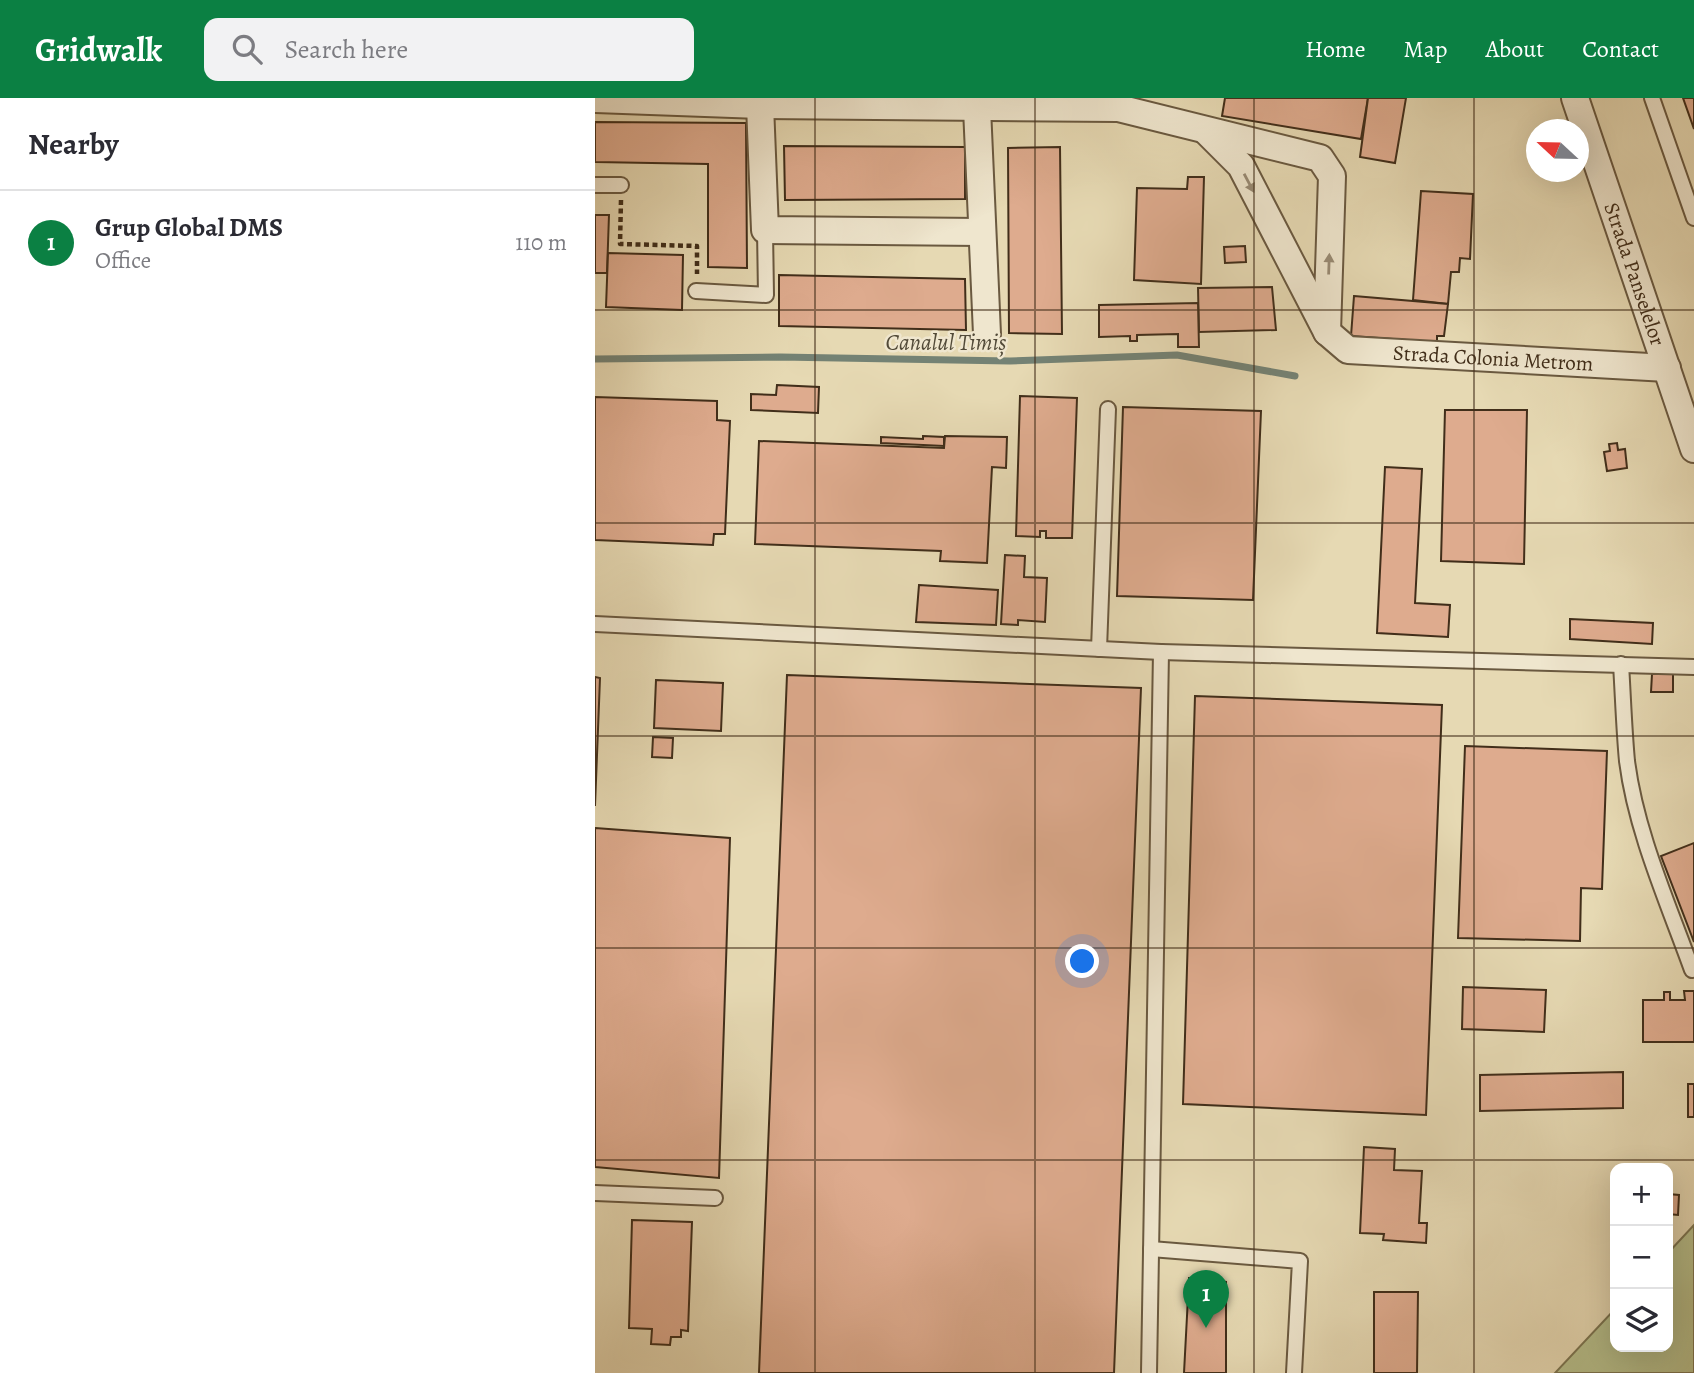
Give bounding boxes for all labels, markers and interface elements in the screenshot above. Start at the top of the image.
search box [204,18,694,81]
text: Gridwalk [35,27,162,72]
icon: search [228,30,266,68]
text: Search here [284,32,408,67]
text: Home [1305,33,1366,65]
text: Map [1404,33,1448,65]
text: About [1486,33,1544,65]
text: Contact [1582,33,1659,65]
north arrow [1526,119,1589,182]
text: Nearby [28,124,119,164]
one-way arrow [1243,173,1255,193]
street label: Strada Panselelor [1597,199,1672,349]
text: Grup Global DMS [95,210,283,245]
text: 1 [47,227,55,258]
text: 110 m [515,227,567,258]
text: Office [95,245,151,276]
one-way arrow [1324,252,1335,274]
water label: Canalul Timiș [886,327,1007,358]
street label: Strada Colonia Metrom [1392,339,1594,378]
your location [1065,944,1099,978]
map controls [1610,1163,1673,1352]
button: + [1610,1163,1673,1226]
button: − [1610,1226,1673,1289]
pin: 1 [1183,1270,1229,1328]
button: layers [1610,1289,1673,1352]

